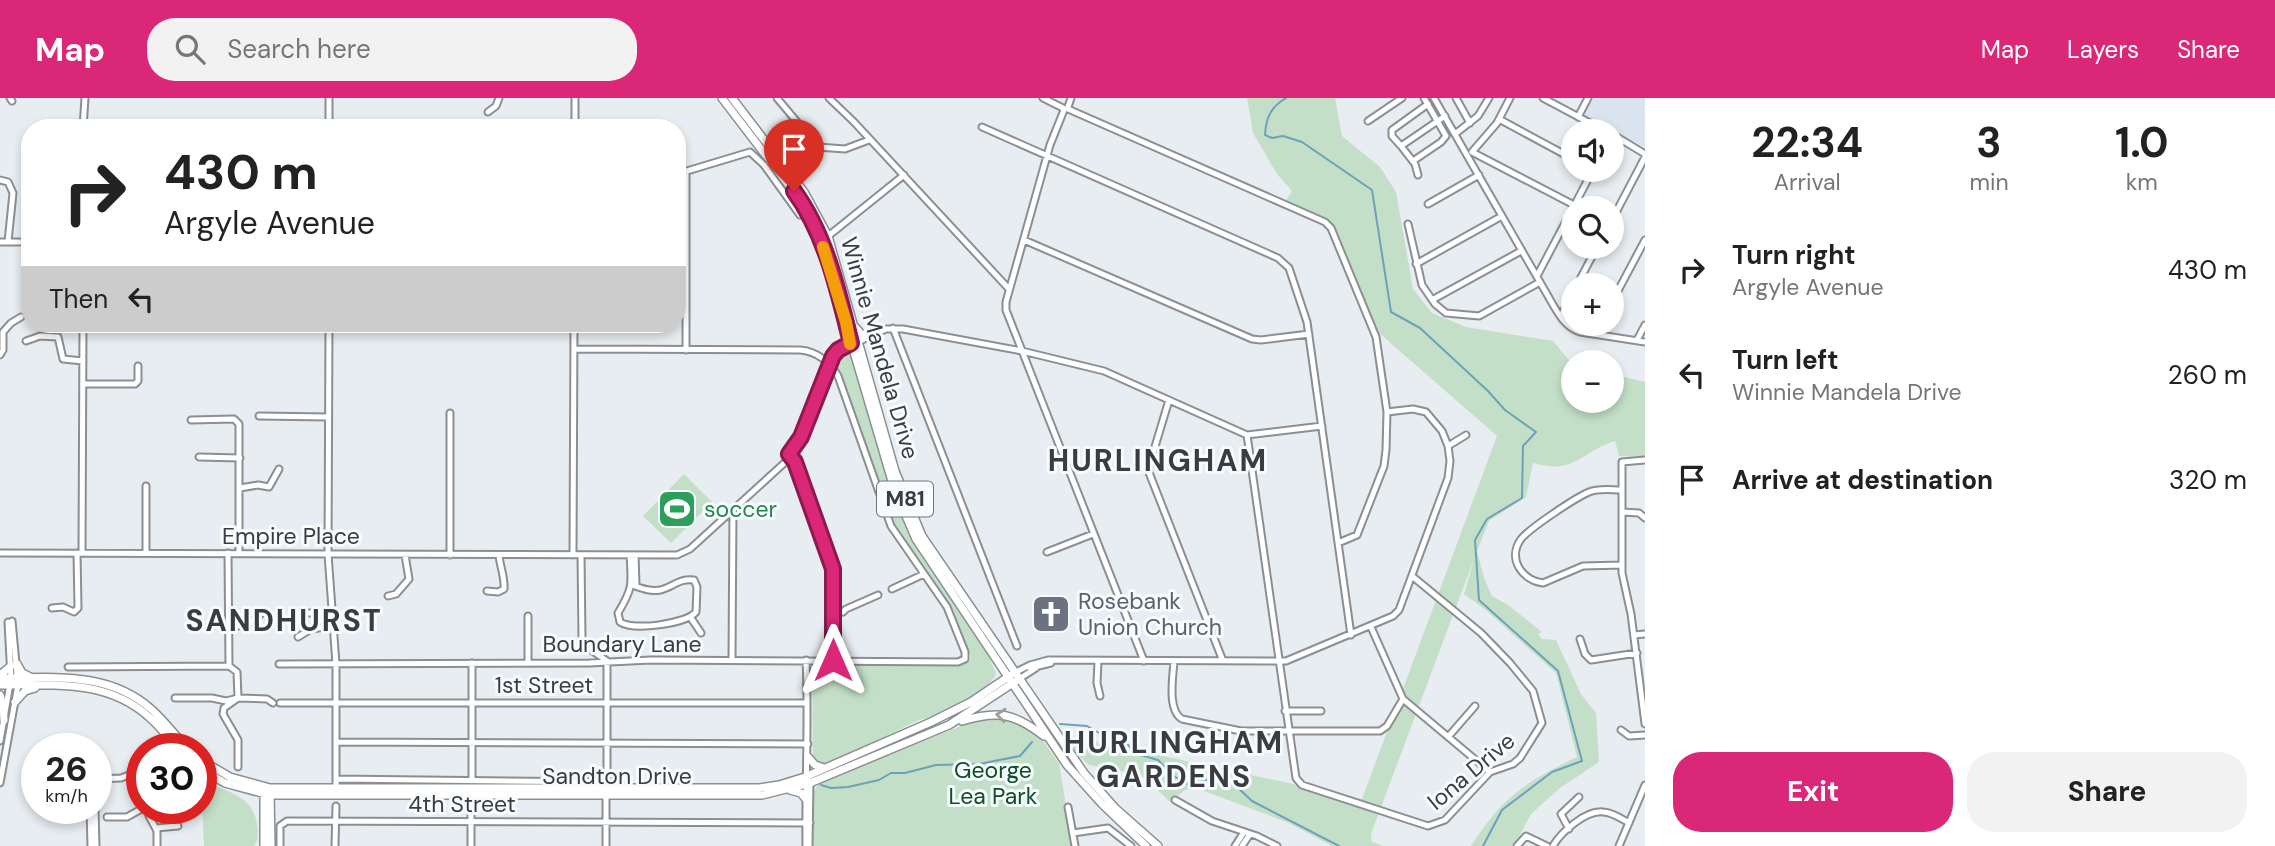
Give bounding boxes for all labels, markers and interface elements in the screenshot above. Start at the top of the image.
search box [147,18,637,81]
text: Map [35,28,105,71]
icon: search [171,30,209,68]
text: Search here [227,32,371,66]
text: Map [1981,34,2029,65]
text: Layers [2067,34,2139,65]
text: Share [2177,34,2240,65]
text: 22:34 [1751,115,1863,170]
text: 3 [1976,115,2002,170]
text: 1.0 [2115,115,2169,170]
pin [764,119,824,191]
map controls [1561,119,1624,413]
button: sound [1561,119,1624,182]
icon: arrive [775,130,813,168]
text: 430 m [164,140,318,204]
icon: right [49,147,140,238]
text: Arrival [1774,167,1841,197]
text: min [1969,167,2009,197]
text: km [2126,167,2158,197]
button: search [1561,196,1624,259]
text: Argyle Avenue [164,202,375,244]
street label: Winnie Mandela Drive [834,233,926,463]
text: Turn right [1732,238,1856,272]
icon: right [1673,251,1711,289]
text: 430 m [2168,253,2247,287]
text: Argyle Avenue [1732,272,1884,302]
button: + [1561,273,1624,336]
icon: left [122,280,160,318]
text: Then [49,282,108,316]
text: Turn left [1732,343,1839,377]
button: − [1561,350,1624,413]
icon: left [1673,356,1711,394]
text: 260 m [2168,358,2247,392]
text: Winnie Mandela Drive [1732,377,1962,407]
district label: HURLINGHAM [1048,441,1268,480]
icon: arrive [1673,461,1711,499]
text: Arrive at destination [1732,463,1993,497]
text: 320 m [2169,463,2247,497]
road number: M81 [877,482,933,516]
sports icon: soccer [656,488,698,530]
place label: soccer [704,494,777,524]
street label: Empire Place [222,521,360,551]
place label: Rosebank Union Church [1078,586,1222,642]
church icon: Rosebank Union Church [1030,593,1072,635]
district label: SANDHURST [185,601,383,640]
position arrow [796,623,870,697]
street label: Boundary Lane [542,629,702,659]
street label: 1st Street [495,670,593,700]
one-way arrow [995,708,1007,723]
district label: HURLINGHAM GARDENS [1064,723,1284,796]
street label: Iona Drive [1421,726,1521,816]
speed limit sign: 30 [126,733,217,824]
text: 26 [45,746,88,792]
button: Exit [1673,752,1953,832]
button: Share [1967,752,2247,832]
park label: George Lea Park [949,755,1038,811]
street label: Sandton Drive [542,761,692,791]
text: km/h [45,784,88,808]
street label: 4th Street [408,789,516,819]

